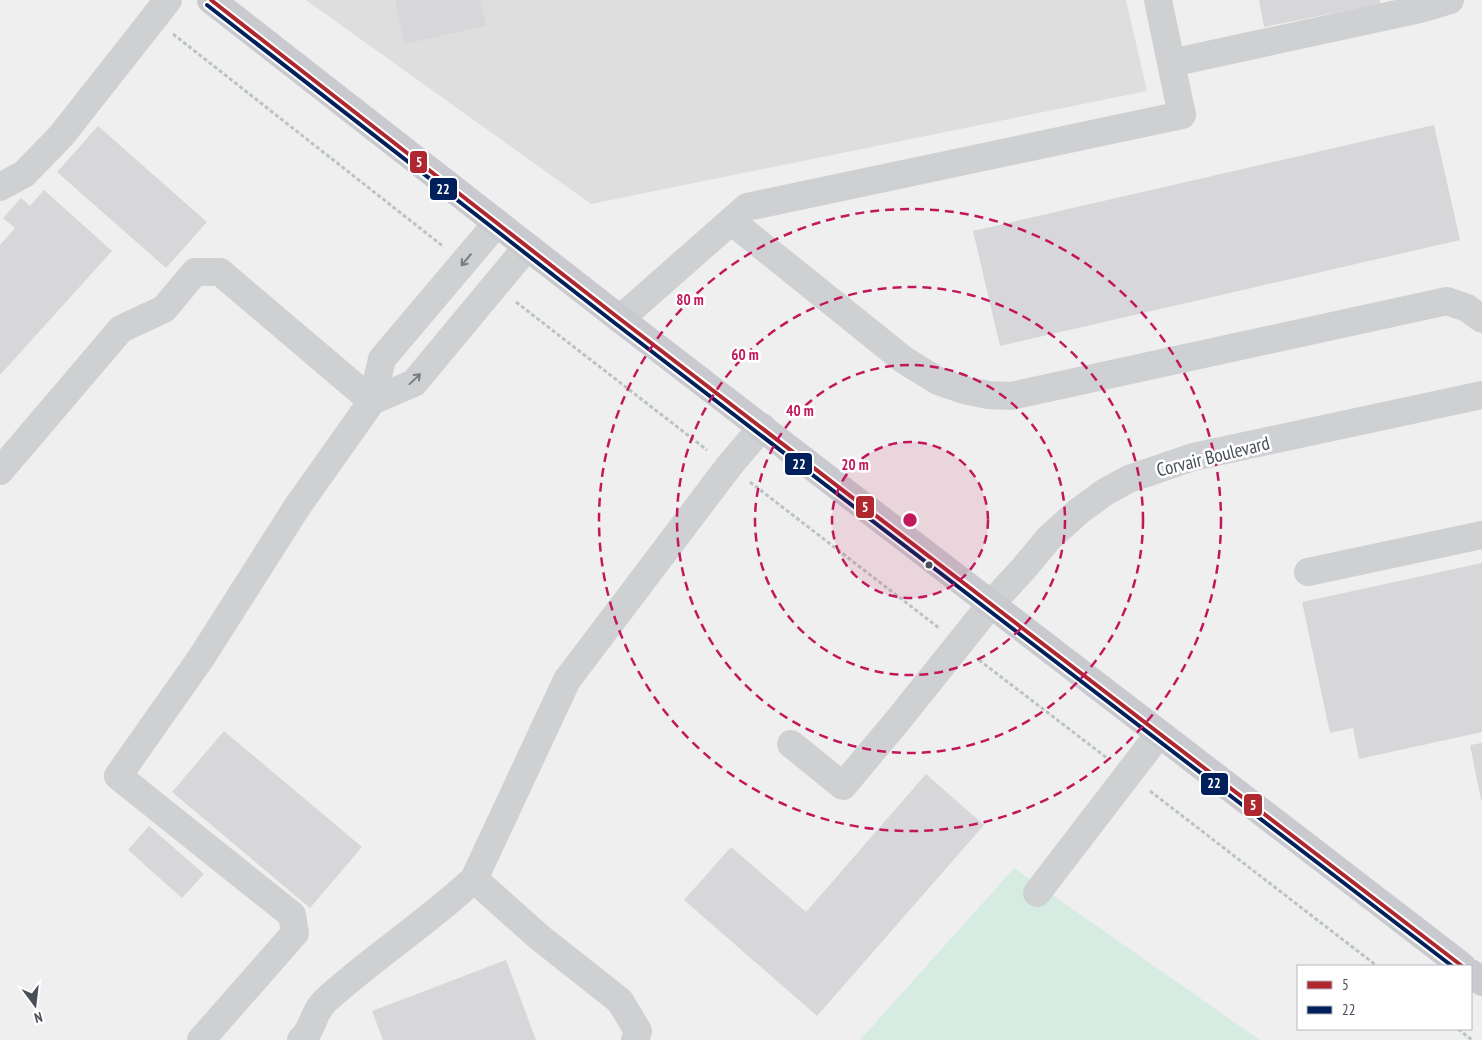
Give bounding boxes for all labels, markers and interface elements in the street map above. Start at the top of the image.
line badge: 5 [409,150,428,174]
text: 5 [416,153,422,171]
line badge: 22 [429,177,458,201]
text: 22 [436,180,450,198]
one-way arrow [460,254,471,267]
text: 80 m [676,290,704,309]
text: 60 m [731,345,759,364]
one-way arrow [409,373,422,385]
text: 40 m [786,401,814,420]
street label: Corvair Boulevard [1154,430,1272,482]
line badge: 22 [784,452,813,476]
text: 22 [792,455,806,473]
text: 20 m [841,455,869,474]
line badge: 5 [855,495,875,519]
text: 5 [862,498,868,516]
centre of rings [901,511,919,529]
unlabelled marker [924,560,934,570]
line badge: 22 [1200,772,1229,796]
text: 22 [1207,774,1221,792]
line badge: 5 [1243,793,1263,817]
text: 5 [1250,796,1256,814]
legend [1297,965,1472,1030]
text: 5 [1342,975,1349,994]
north arrow [10,980,60,1030]
text: 22 [1342,1000,1356,1019]
text: N [32,1008,44,1027]

